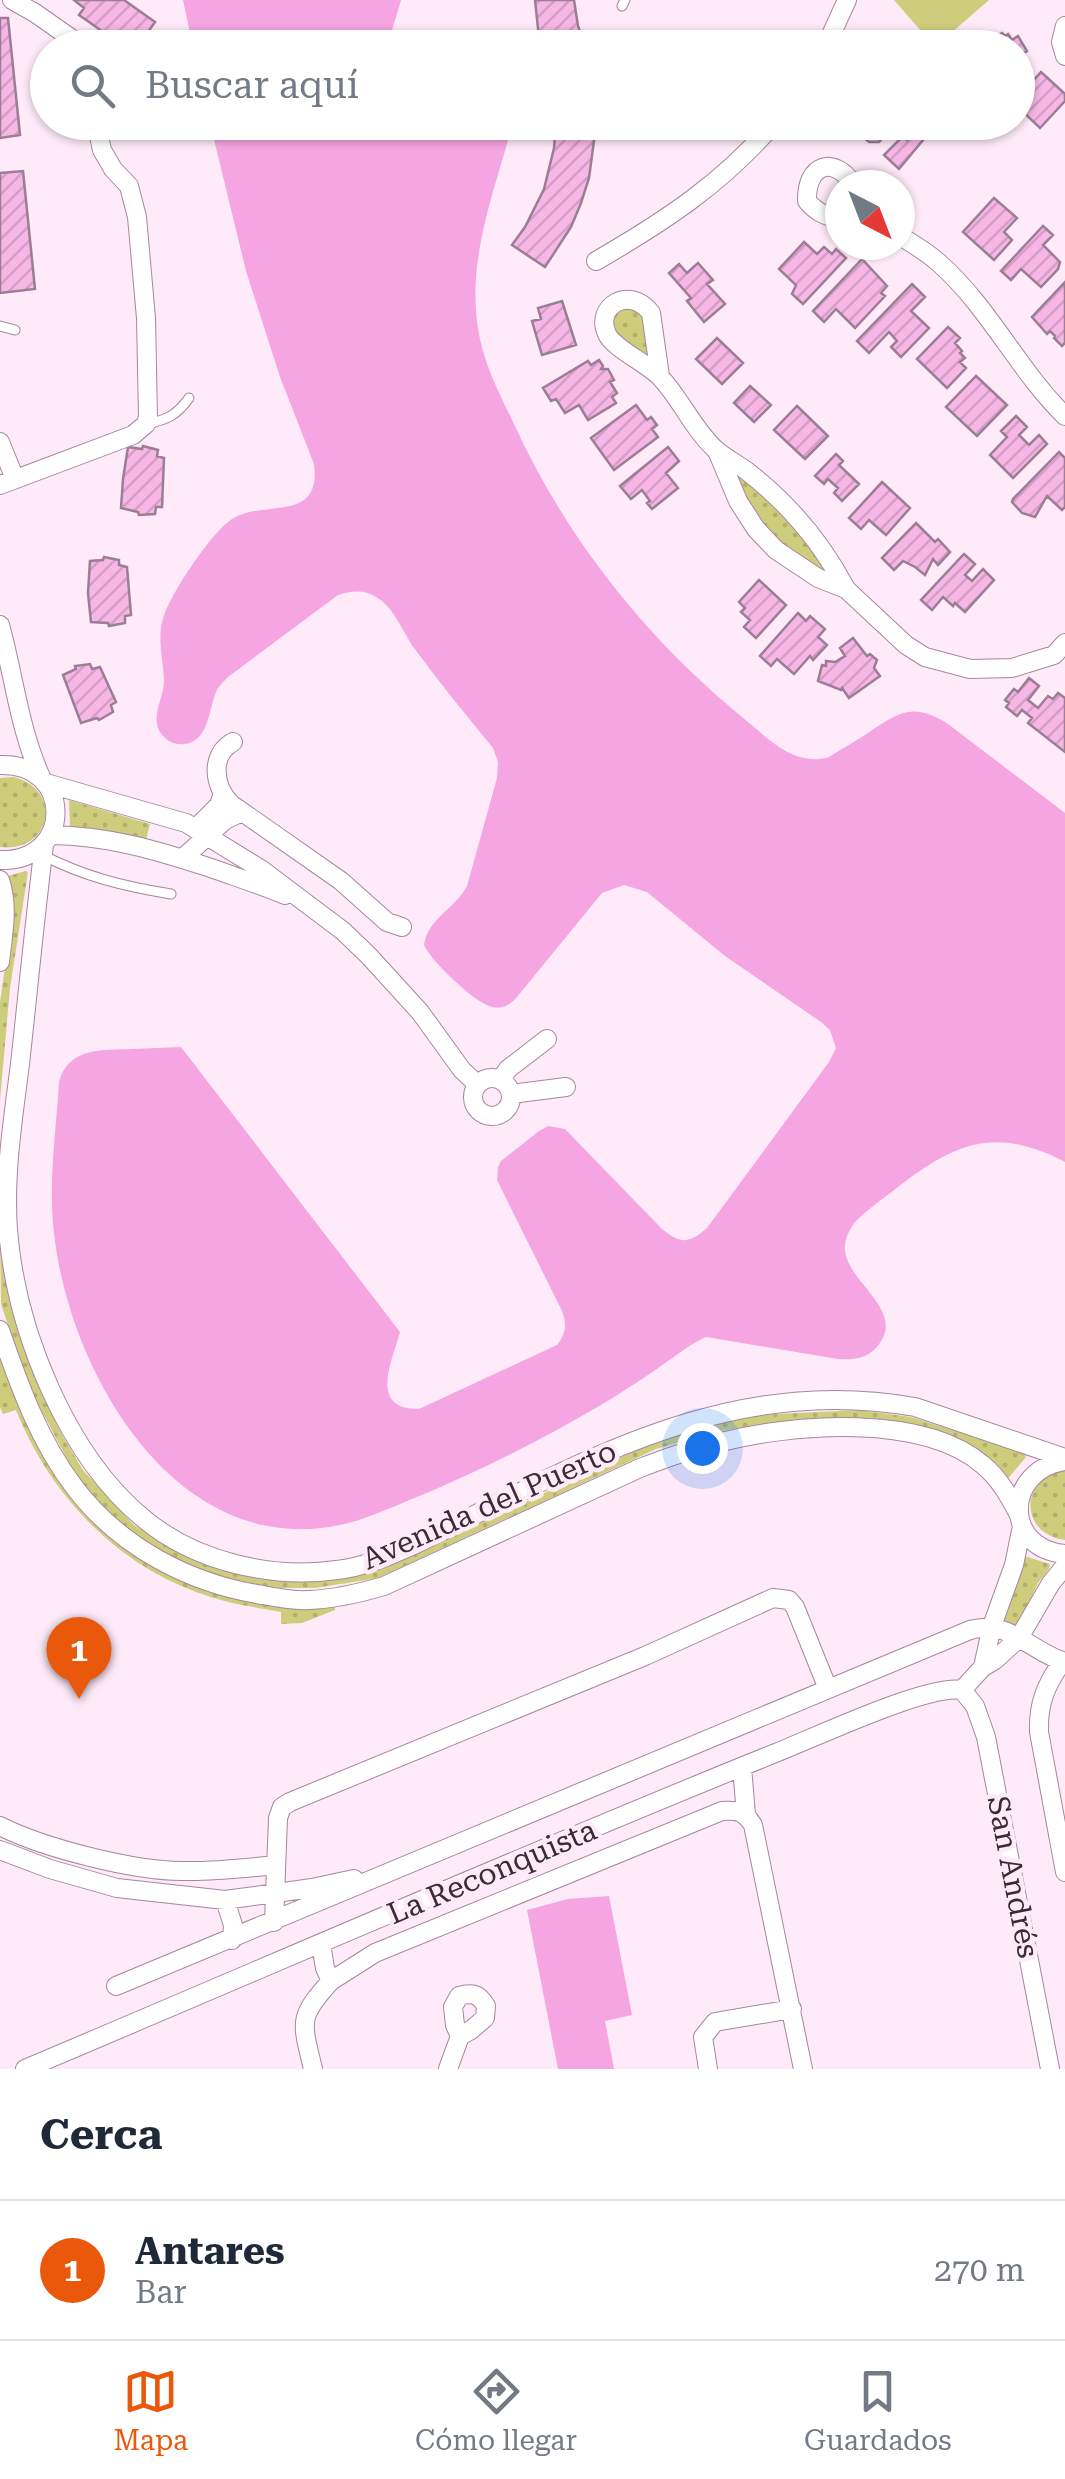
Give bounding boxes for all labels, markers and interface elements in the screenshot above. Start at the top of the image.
search box [30,30,1035,140]
icon: search [65,58,120,113]
text: Buscar aquí [145,63,359,107]
north arrow [825,170,915,260]
your location [677,1423,728,1474]
street label: Avenida del Puerto [356,1433,621,1576]
pin: 1 [46,1616,112,1699]
street label: San Andrés [981,1793,1046,1961]
street label: La Reconquista [382,1812,601,1931]
text: Cerca [40,2110,162,2159]
text: Antares [135,2229,285,2273]
text: 1 [64,2251,81,2289]
text: 270 m [934,2251,1025,2289]
text: Bar [135,2273,187,2311]
tab: Mapa [113,2364,188,2457]
tab: Cómo llegar [415,2364,577,2457]
tab: Guardados [804,2364,952,2457]

